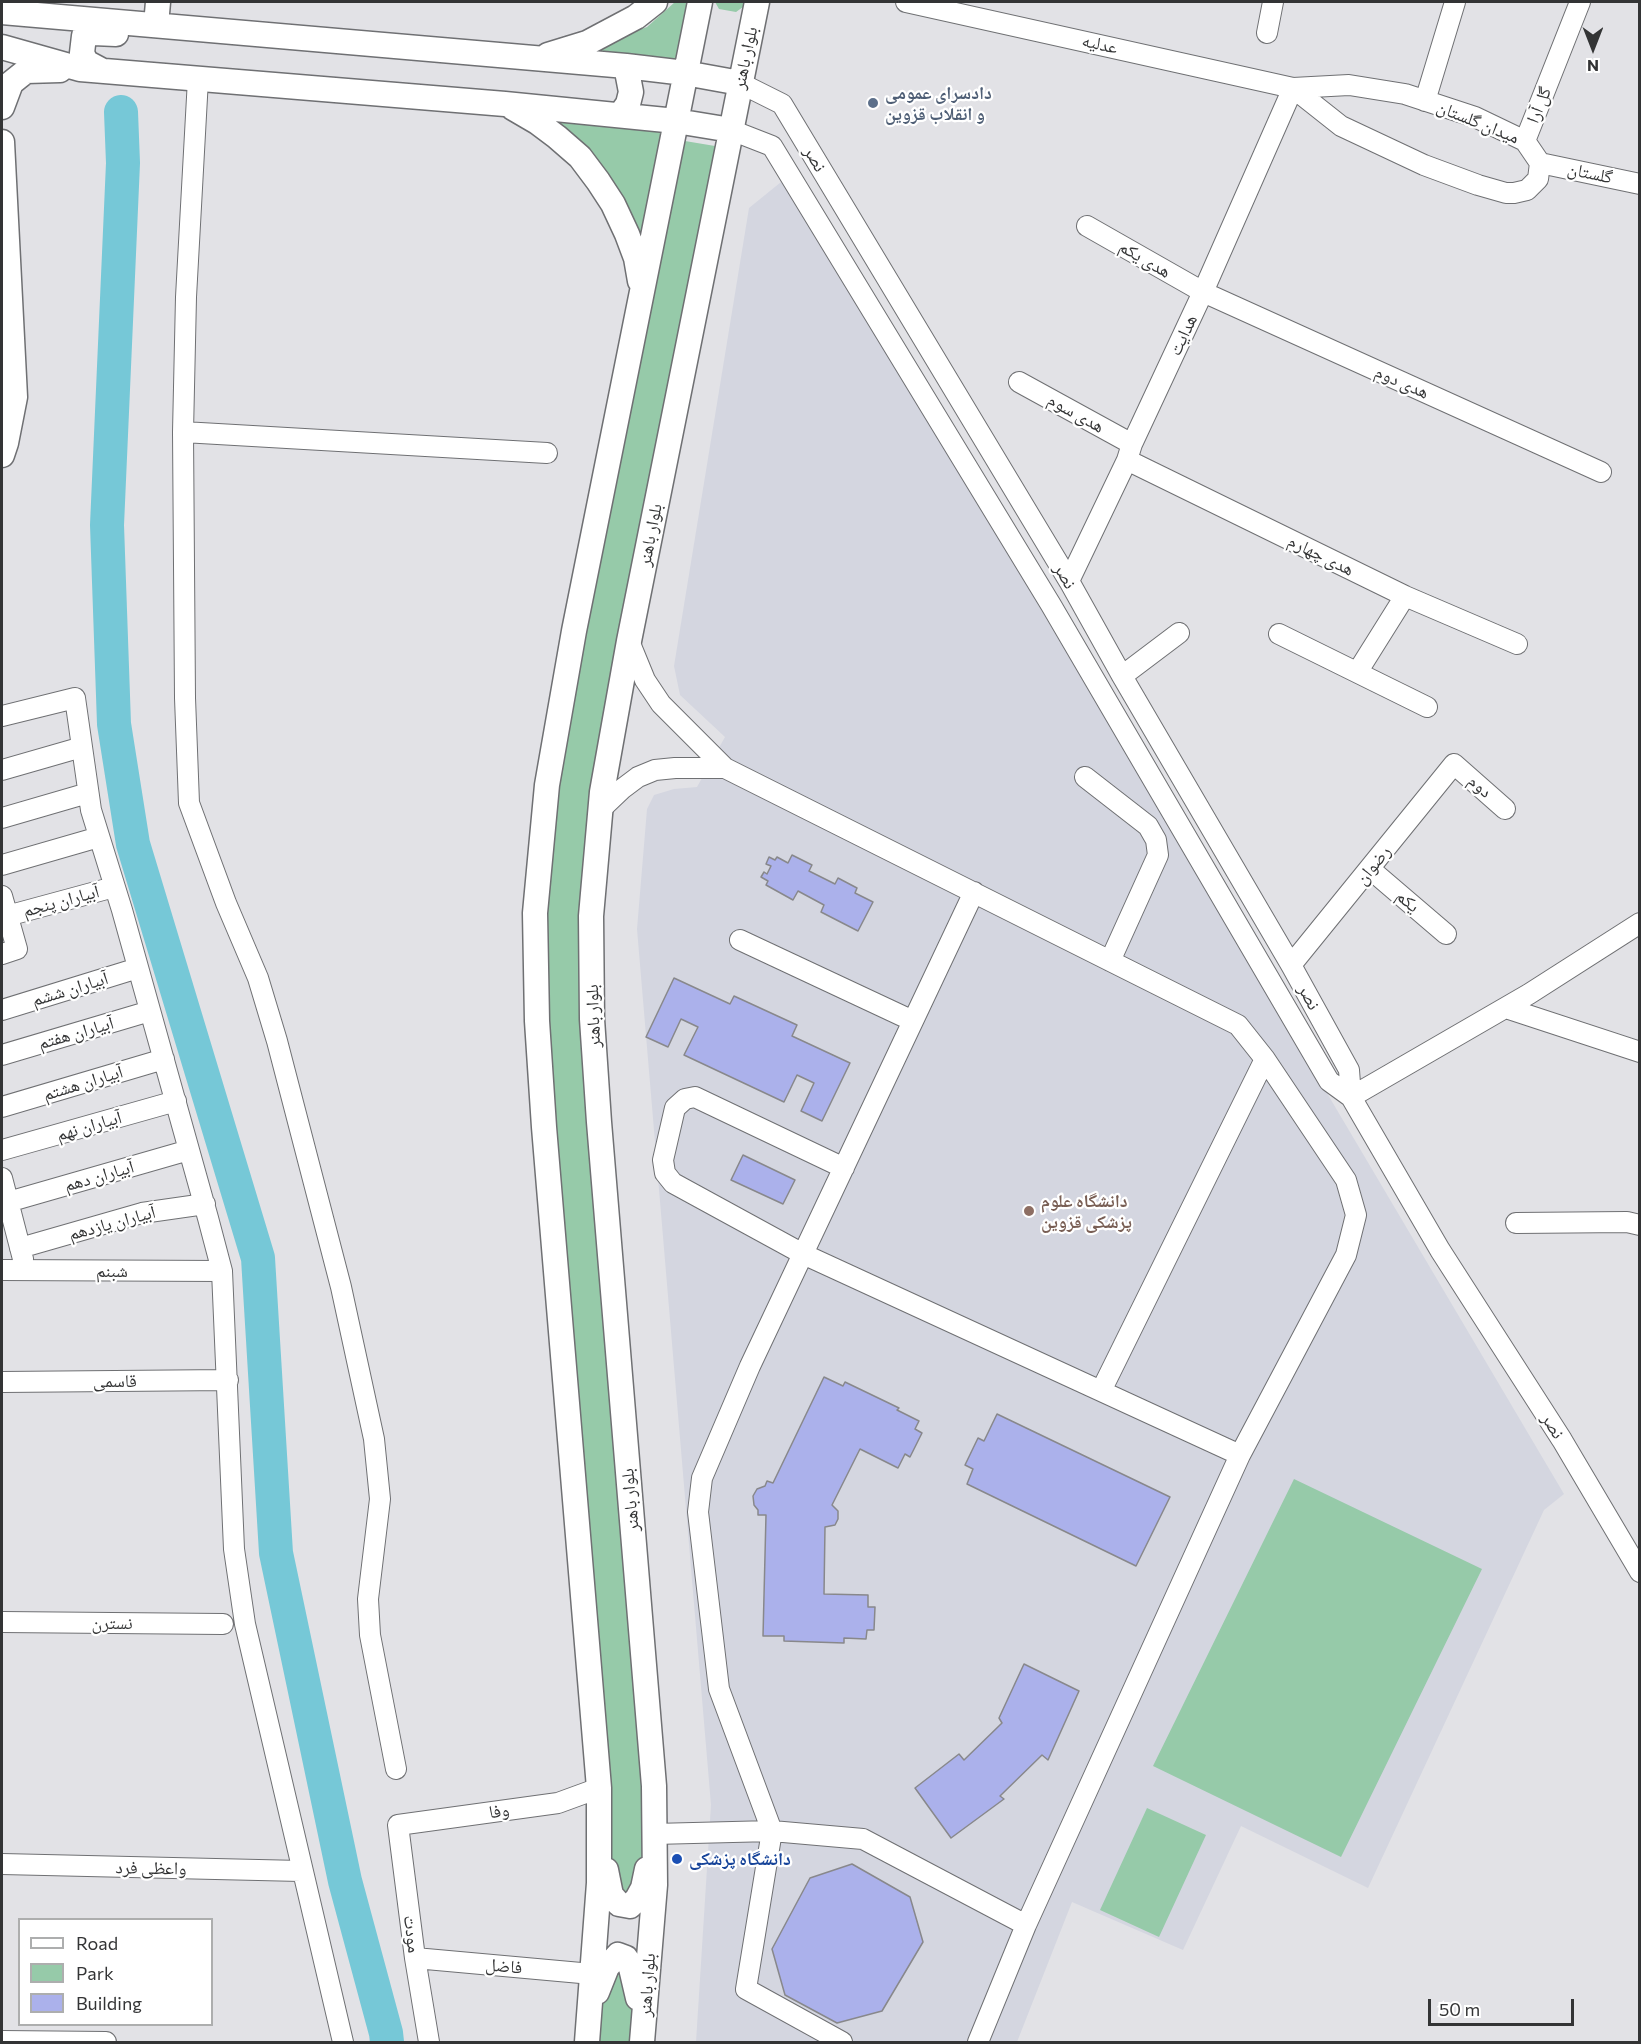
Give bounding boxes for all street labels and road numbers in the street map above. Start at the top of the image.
street label: بلوار باهنر [728,25,762,91]
street label: عدلیه [1080,29,1120,59]
street label: گل آرا [1522,84,1556,126]
street label: میدان گلستان [1434,96,1522,148]
street label: نصر [799,142,831,176]
street label: گلستان [1566,158,1614,188]
street label: هدی یکم [1115,236,1175,282]
street label: هدایت [1164,311,1202,359]
street label: هدی دوم [1372,361,1432,403]
street label: هدی سوم [1044,389,1108,437]
street label: بلوار باهنر [633,502,667,568]
street label: هدی چهارم [1284,530,1358,580]
street label: نصر [1049,559,1081,593]
street label: دوم [1464,770,1496,802]
street label: رضوان [1351,841,1395,889]
street label: آبیاران پنجم [20,880,102,922]
street label: یکم [1392,885,1424,917]
street label: آبیاران ششم [29,967,111,1011]
street label: نصر [1293,980,1325,1014]
street label: بلوار باهنر [581,984,605,1048]
street label: آبیاران هفتم [36,1012,116,1054]
street label: آبیاران هشتم [40,1061,126,1105]
street label: آبیاران نهم [54,1106,124,1146]
street label: آبیاران دهم [62,1156,136,1196]
street label: آبیاران یازدهم [66,1201,158,1245]
street label: شبنم [96,1260,128,1282]
street label: قاسمی [93,1370,137,1392]
street label: نصر [1537,1409,1569,1443]
street label: بلوار باهنر [616,1467,644,1533]
street label: نسترن [91,1612,133,1634]
street label: وفا [487,1799,511,1823]
street label: واعظی فرد [115,1857,187,1879]
street label: مودت [399,1914,425,1954]
street label: بلوار باهنر [634,1953,660,2017]
street label: فاضل [485,1954,523,1978]

